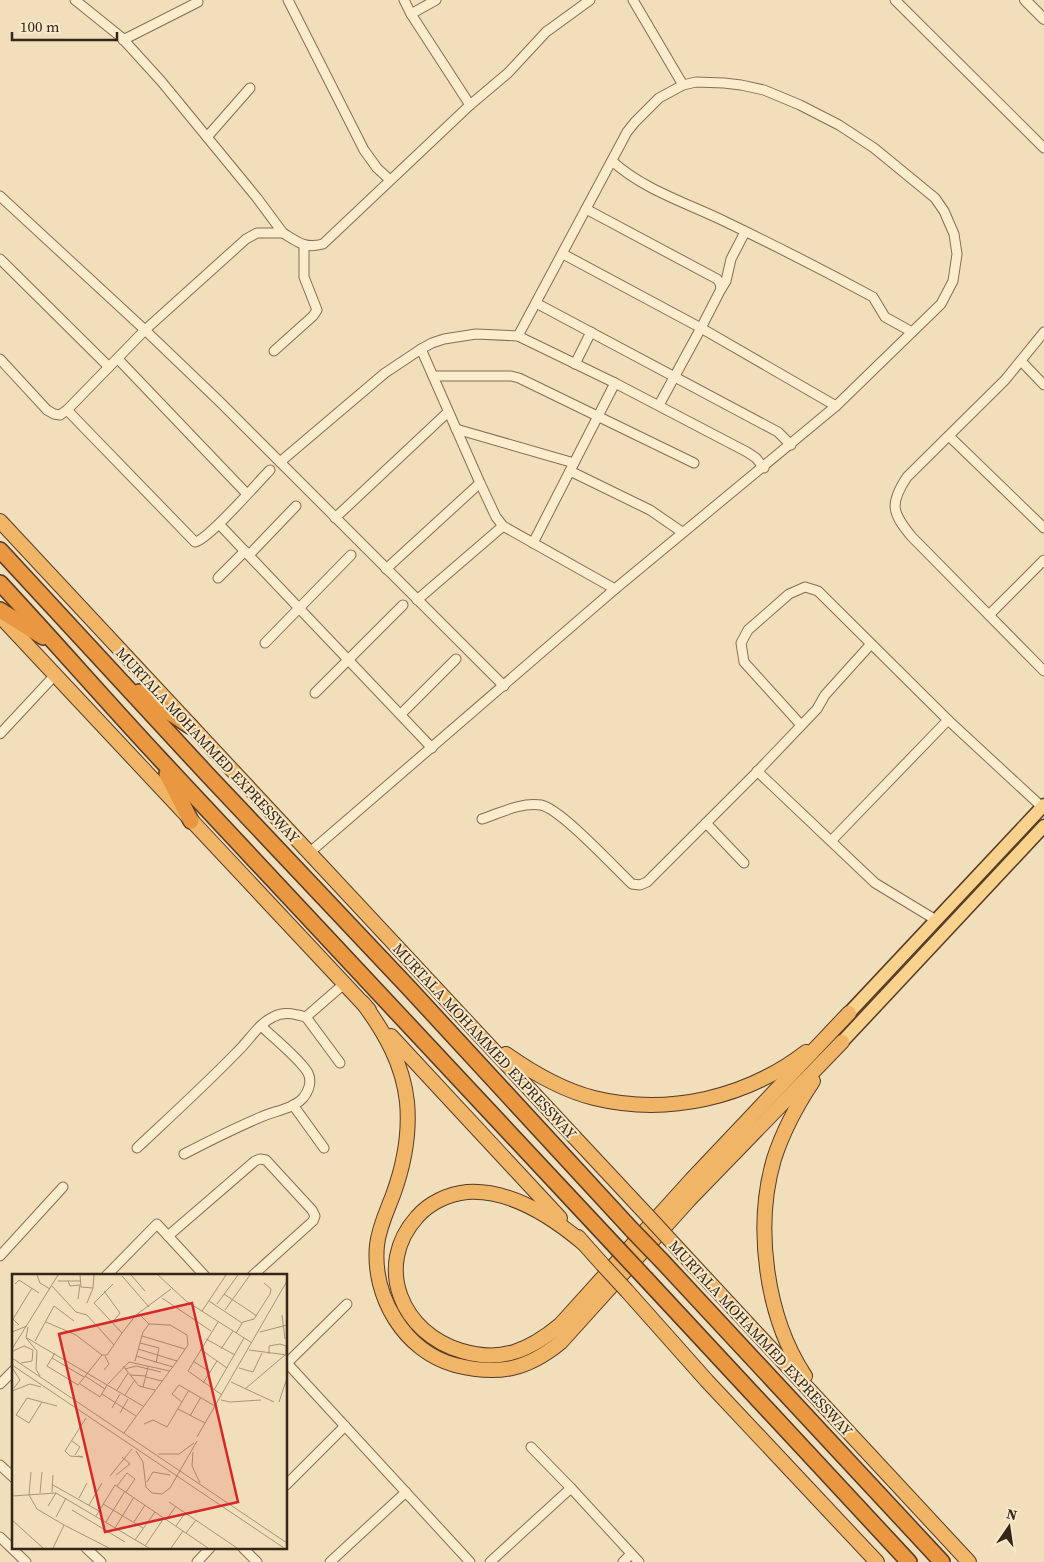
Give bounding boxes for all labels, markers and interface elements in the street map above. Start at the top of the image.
scale bar [12,10,118,42]
text: 100 m [20,16,60,37]
street label: MURTALA MOHAMMED EXPRESSWAY [111,642,305,848]
street label: MURTALA MOHAMMED EXPRESSWAY [388,938,582,1144]
street label: MURTALA MOHAMMED EXPRESSWAY [664,1235,858,1441]
inset map [12,1274,288,1550]
north arrow [984,1502,1034,1552]
text: N [1005,1503,1019,1525]

